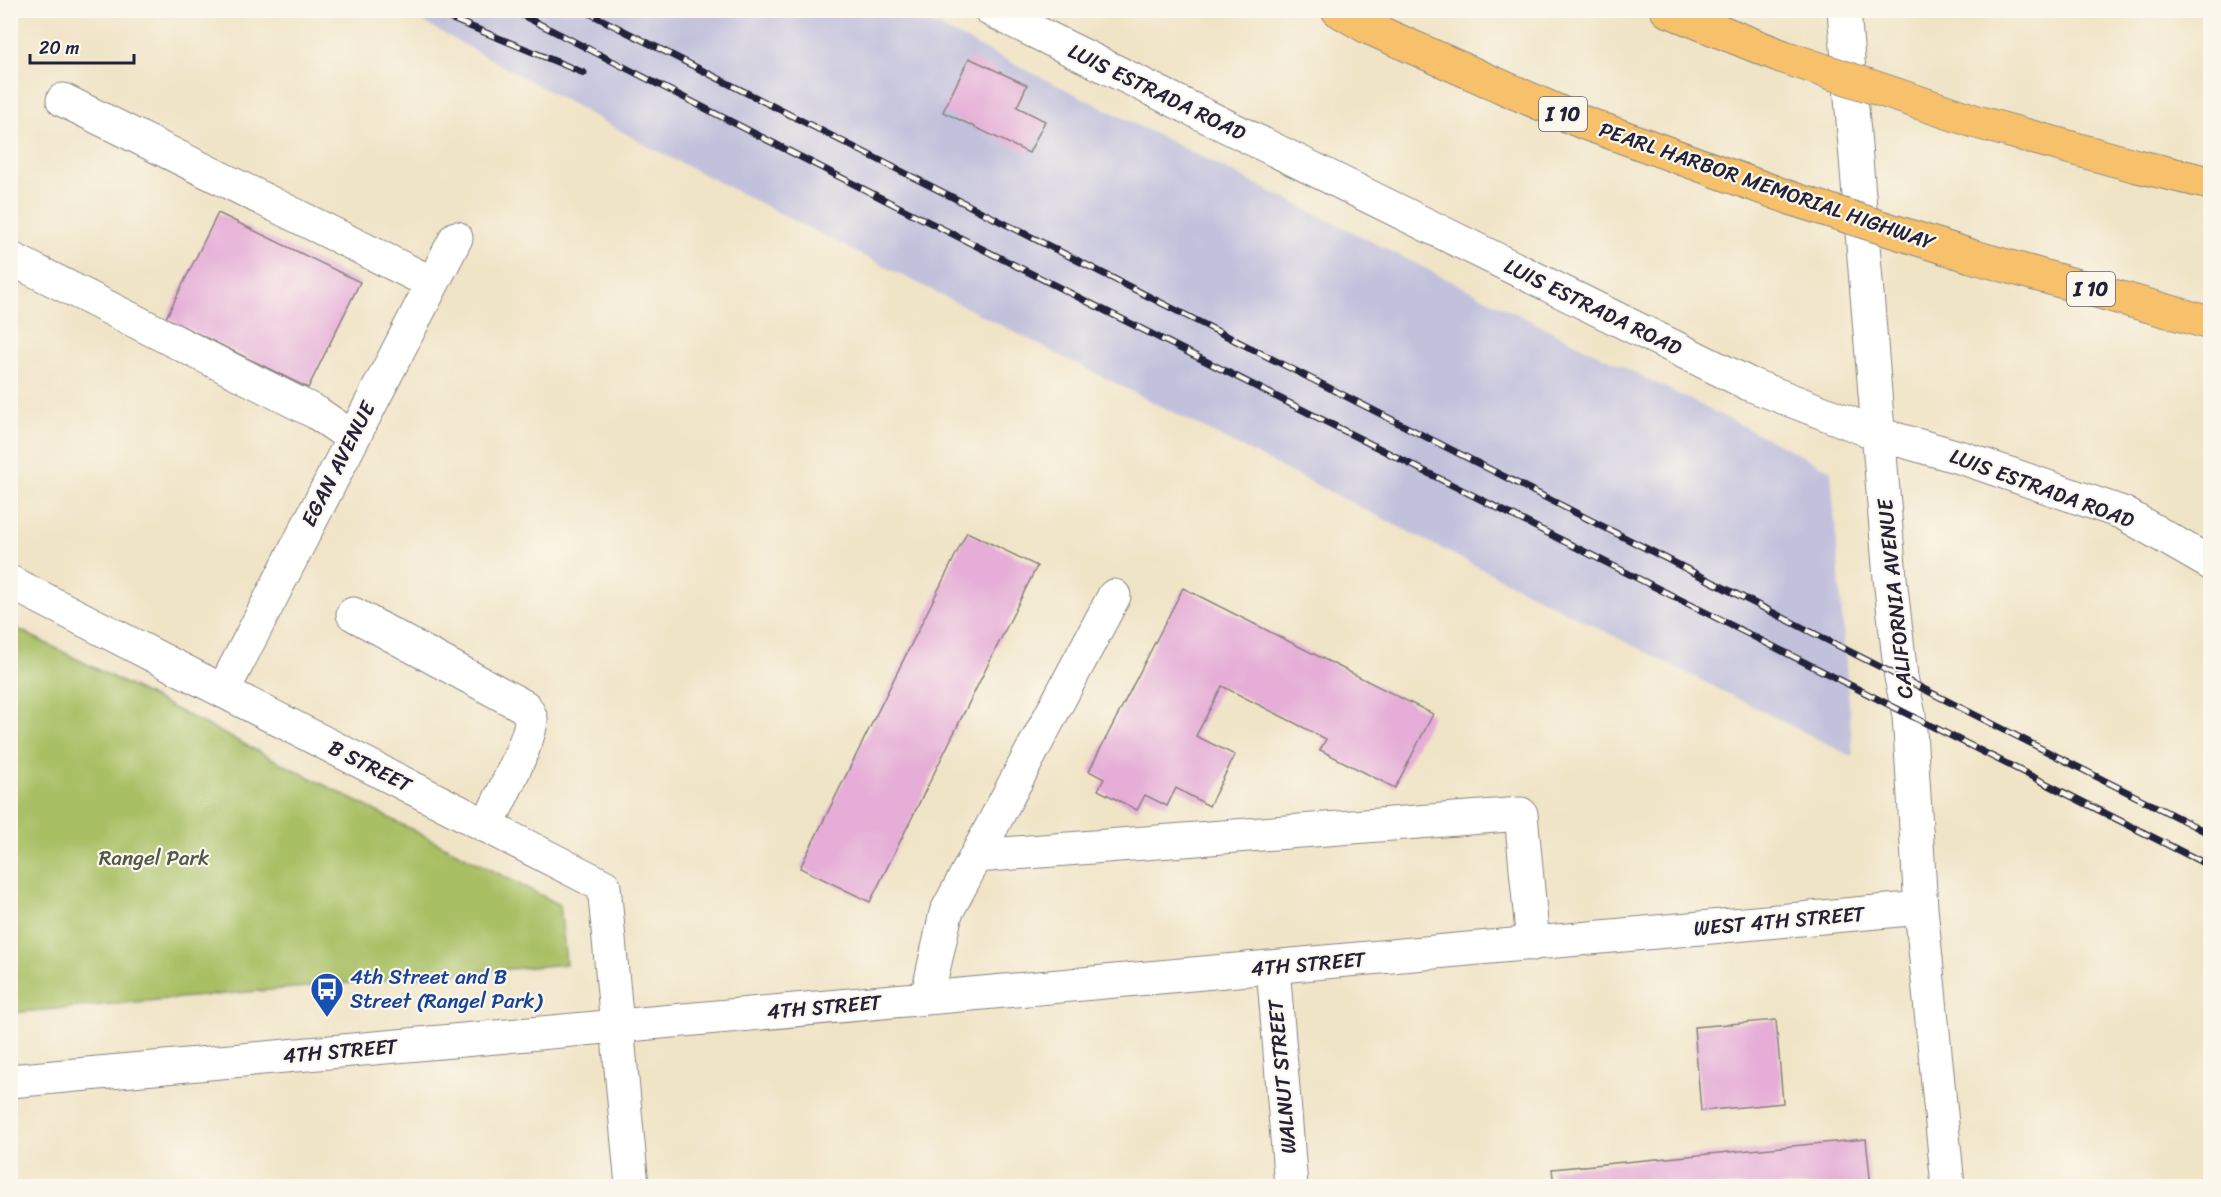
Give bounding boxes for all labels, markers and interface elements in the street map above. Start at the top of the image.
scale bar [30,27,134,65]
text: 20 m [39,32,79,64]
street label: LUIS ESTRADA ROAD [1061,32,1253,152]
road number: I 10 [1539,97,1587,131]
street label: PEARL HARBOR MEMORIAL HIGHWAY [1594,111,1941,262]
street label: LUIS ESTRADA ROAD [1497,247,1689,367]
road number: I 10 [2067,272,2115,306]
street label: EGAN AVENUE [290,393,386,533]
street label: LUIS ESTRADA ROAD [1944,437,2140,539]
street label: CALIFORNIA AVENUE [1865,496,1924,701]
street label: B STREET [321,729,420,804]
park label: Rangel Park [99,839,209,877]
street label: WEST 4TH STREET [1692,894,1868,947]
street label: 4TH STREET [1249,940,1368,988]
place label: 4th Street and B Street (Rangel Park) [350,958,543,1020]
bus stop icon: 4th Street and B Street (Rangel Park) [309,971,345,1018]
street label: 4TH STREET [765,983,884,1031]
street label: WALNUT STREET [1256,997,1308,1156]
street label: 4TH STREET [281,1027,400,1075]

